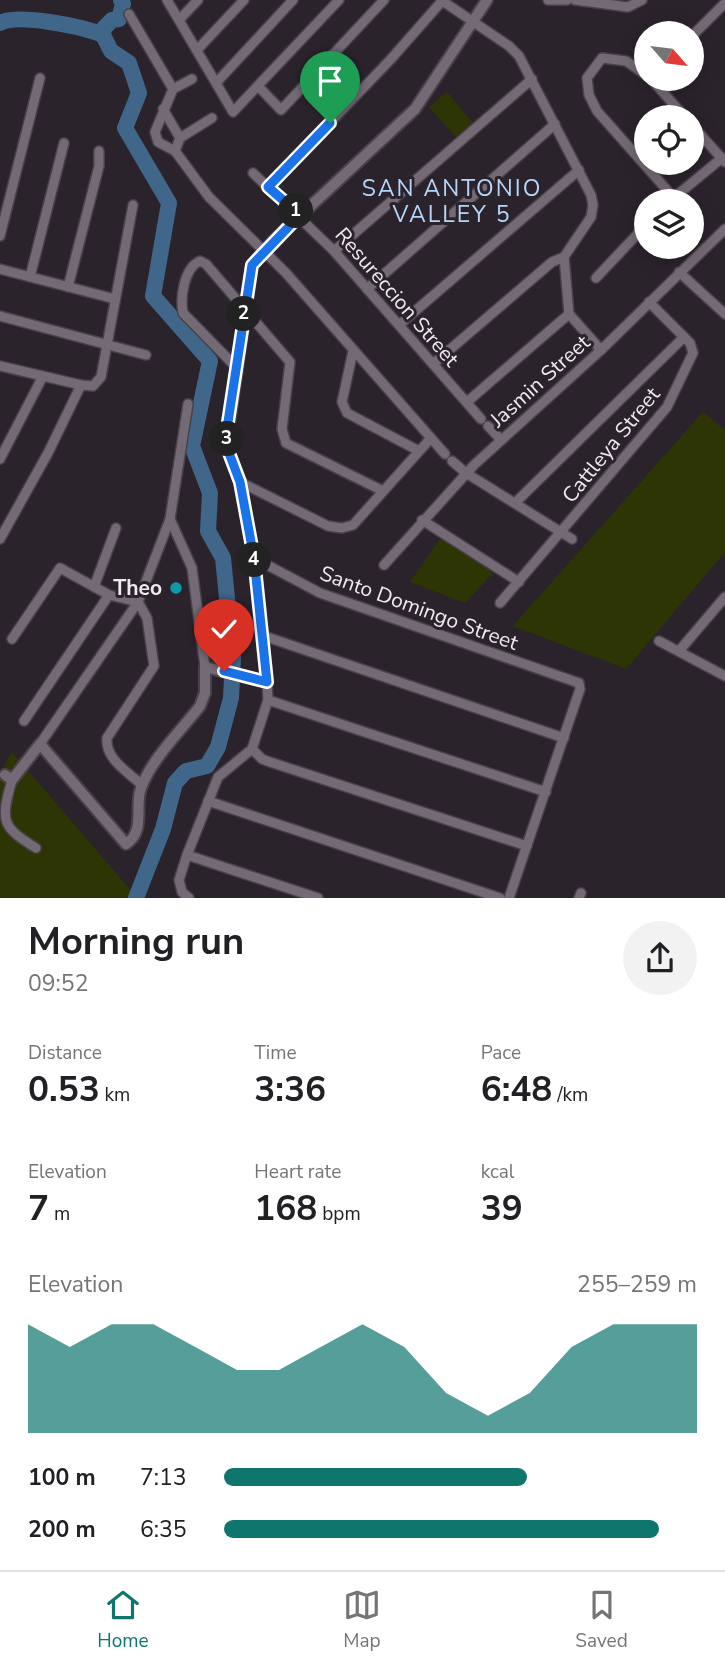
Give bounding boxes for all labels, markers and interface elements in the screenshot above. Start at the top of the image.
north arrow [634,21,704,91]
map controls [634,21,704,259]
pin [300,51,360,123]
icon: arrive [311,62,349,100]
button: locate [634,105,704,175]
district label: SAN ANTONIO VALLEY 5 [362,173,542,230]
button: layers [634,189,704,259]
pin: 1 [278,194,314,228]
text: 1 [290,197,301,223]
street label: Resureccion Street [329,221,466,373]
pin: 2 [226,296,262,332]
text: 2 [238,300,249,326]
street label: Jasmin Street [483,328,596,434]
street label: Cattleya Street [556,381,667,509]
pin: 3 [210,422,244,457]
text: 3 [221,425,232,451]
pin: 4 [236,542,272,578]
text: 4 [248,546,259,572]
street label: Santo Domingo Street [316,559,523,657]
place label: Theo [113,574,162,602]
marker: Theo [168,580,184,596]
pin [194,599,254,671]
icon: check [205,610,243,648]
text: Morning run [28,916,244,967]
button: share [623,921,697,995]
text: 09:52 [28,968,88,999]
text: Distance [28,1040,102,1066]
text: Time [254,1040,297,1066]
text: Pace [481,1040,521,1066]
text: 0.53 [28,1066,100,1113]
text: 3:36 [254,1066,326,1113]
text: 6:48 [481,1066,552,1113]
text: km [100,1082,130,1108]
text: /km [552,1082,588,1108]
text: Elevation [28,1159,107,1185]
text: Heart rate [254,1159,341,1185]
text: kcal [481,1159,514,1185]
text: 7 [28,1185,49,1232]
text: 168 [254,1185,317,1232]
text: 39 [481,1185,523,1232]
text: m [49,1201,70,1227]
text: bpm [317,1201,361,1227]
text: Elevation [28,1269,123,1300]
text: 255–259 m [577,1269,697,1300]
text: 100 m [28,1462,96,1493]
text: 7:13 [140,1462,187,1493]
text: 200 m [28,1514,96,1545]
text: 6:35 [140,1514,187,1545]
tab: Home [97,1586,149,1654]
tab: Map [343,1586,381,1654]
tab: Saved [575,1586,628,1654]

